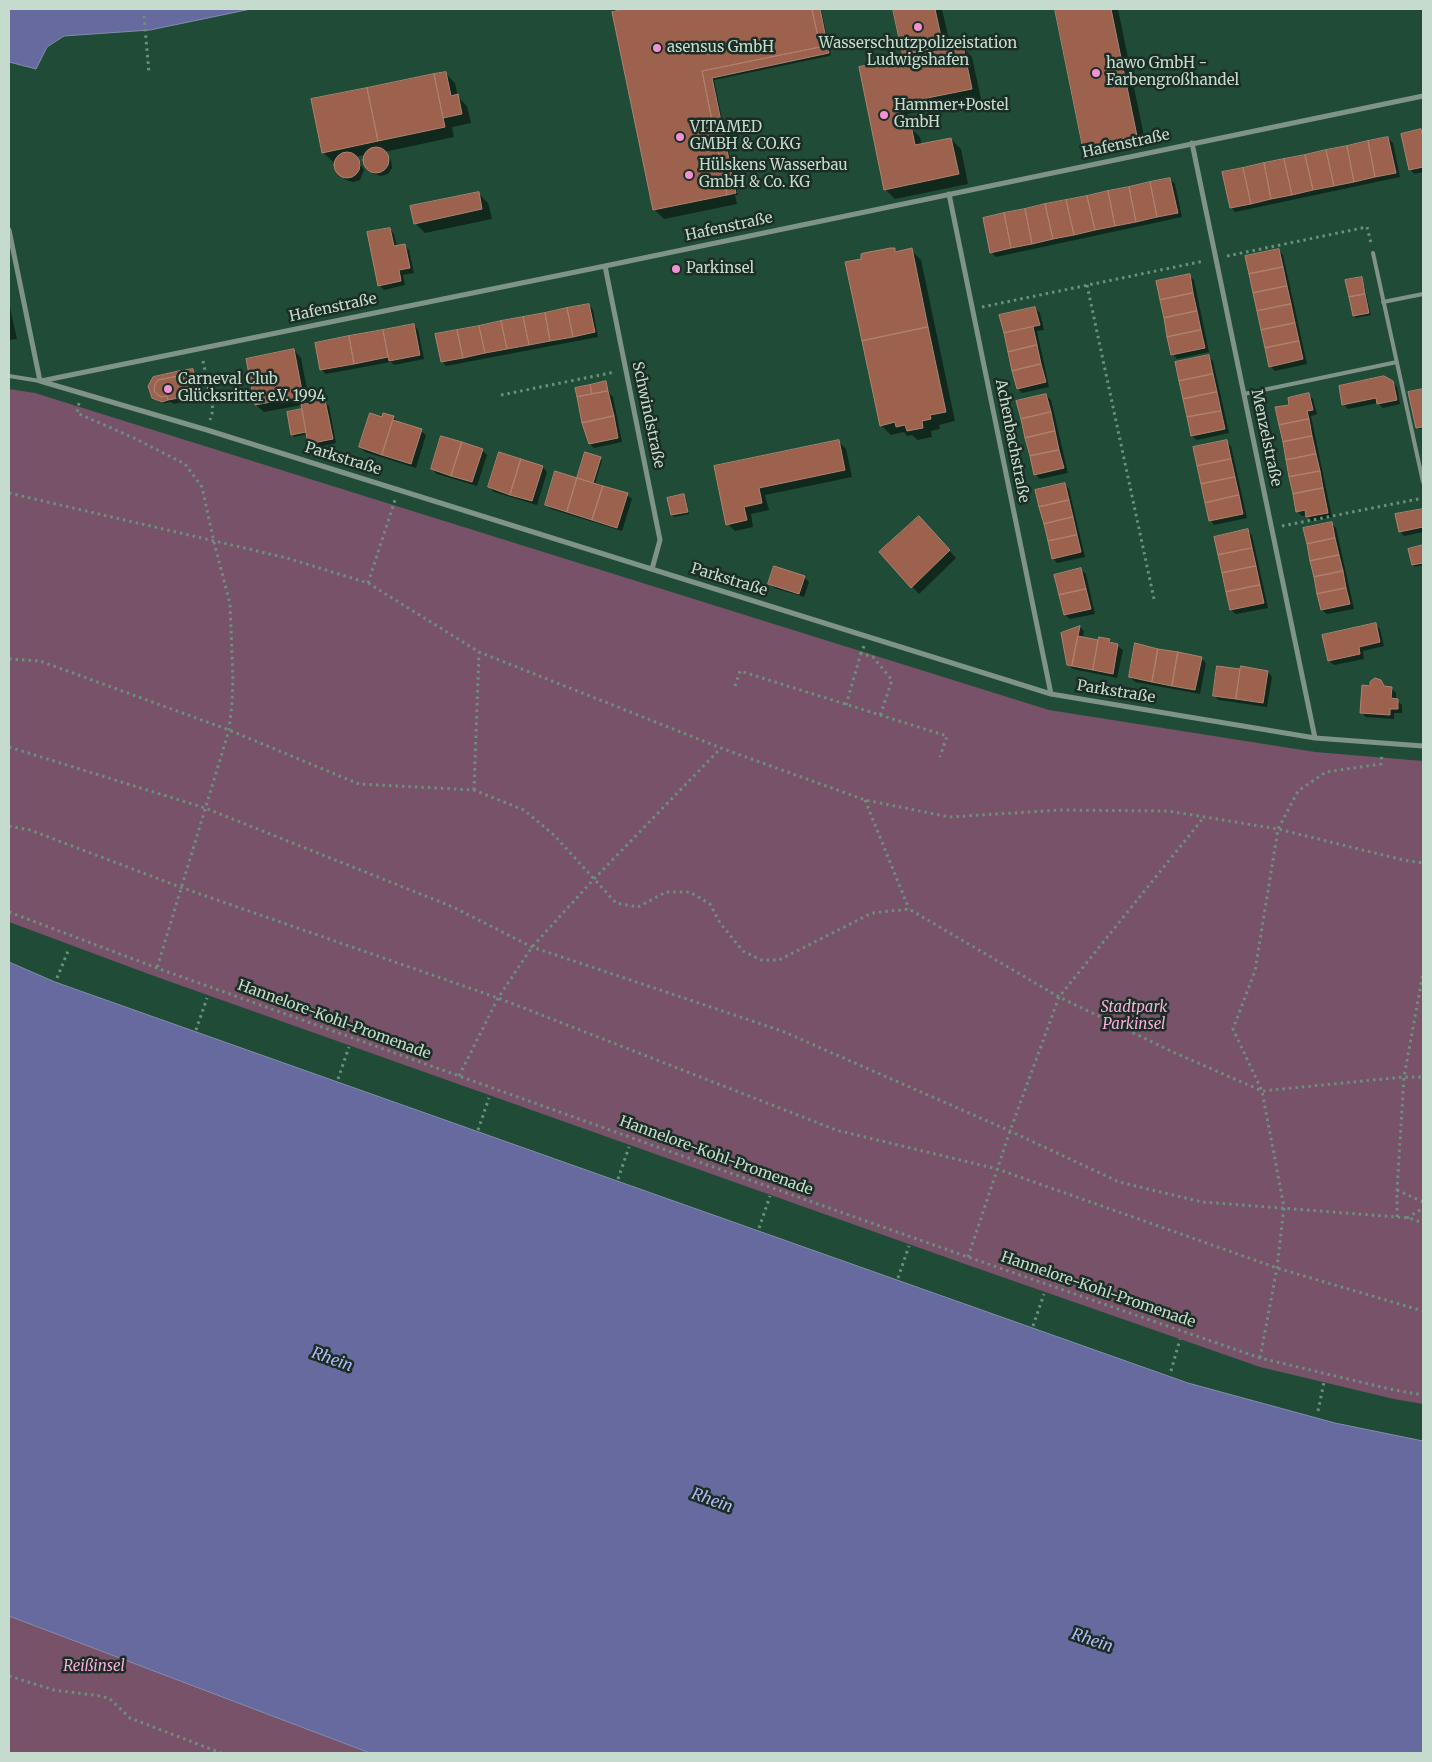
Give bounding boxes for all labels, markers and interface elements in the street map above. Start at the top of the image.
marker: Wasserschutzpolizeistation Ludwigshafen [912,21,924,33]
place label: Wasserschutzpolizeistation Ludwigshafen [819,35,1017,70]
place label: asensus GmbH [667,39,774,57]
marker: asensus GmbH [651,42,663,54]
place label: hawo GmbH - Farbengroßhandel [1106,55,1239,90]
marker: hawo GmbH - Farbengroßhandel [1090,67,1102,79]
place label: Hammer+Postel GmbH [894,97,1009,132]
marker: Hammer+Postel GmbH [878,109,890,121]
place label: VITAMED GMBH & CO.KG [690,119,801,154]
street label: Hafenstraße [1081,126,1171,162]
marker: VITAMED GMBH & CO.KG [674,131,686,143]
place label: Hülskens Wasserbau GmbH & Co. KG [699,157,848,192]
marker: Hülskens Wasserbau GmbH & Co. KG [683,169,695,181]
street label: Hafenstraße [684,209,774,245]
place label: Parkinsel [686,260,754,278]
marker: Parkinsel [670,263,682,275]
street label: Hafenstraße [288,290,378,326]
street label: Schwindstraße [628,360,668,470]
place label: Carneval Club Glücksritter e.V. 1994 [178,371,326,406]
street label: Achenbachstraße [991,378,1033,504]
marker: Carneval Club Glücksritter e.V. 1994 [162,383,174,395]
street label: Menzelstraße [1247,388,1285,488]
street label: Parkstraße [303,439,383,479]
street label: Parkstraße [689,560,769,600]
street label: Parkstraße [1076,677,1156,707]
street label: Hannelore-Kohl-Promenade [235,977,433,1063]
park label: Stadtpark Parkinsel [1101,999,1167,1034]
street label: Hannelore-Kohl-Promenade [617,1113,815,1199]
street label: Hannelore-Kohl-Promenade [998,1248,1198,1332]
water label: Rhein [309,1344,355,1376]
water label: Rhein [689,1485,735,1517]
water label: Rhein [1069,1625,1115,1657]
park label: Reißinsel [63,1658,125,1676]

